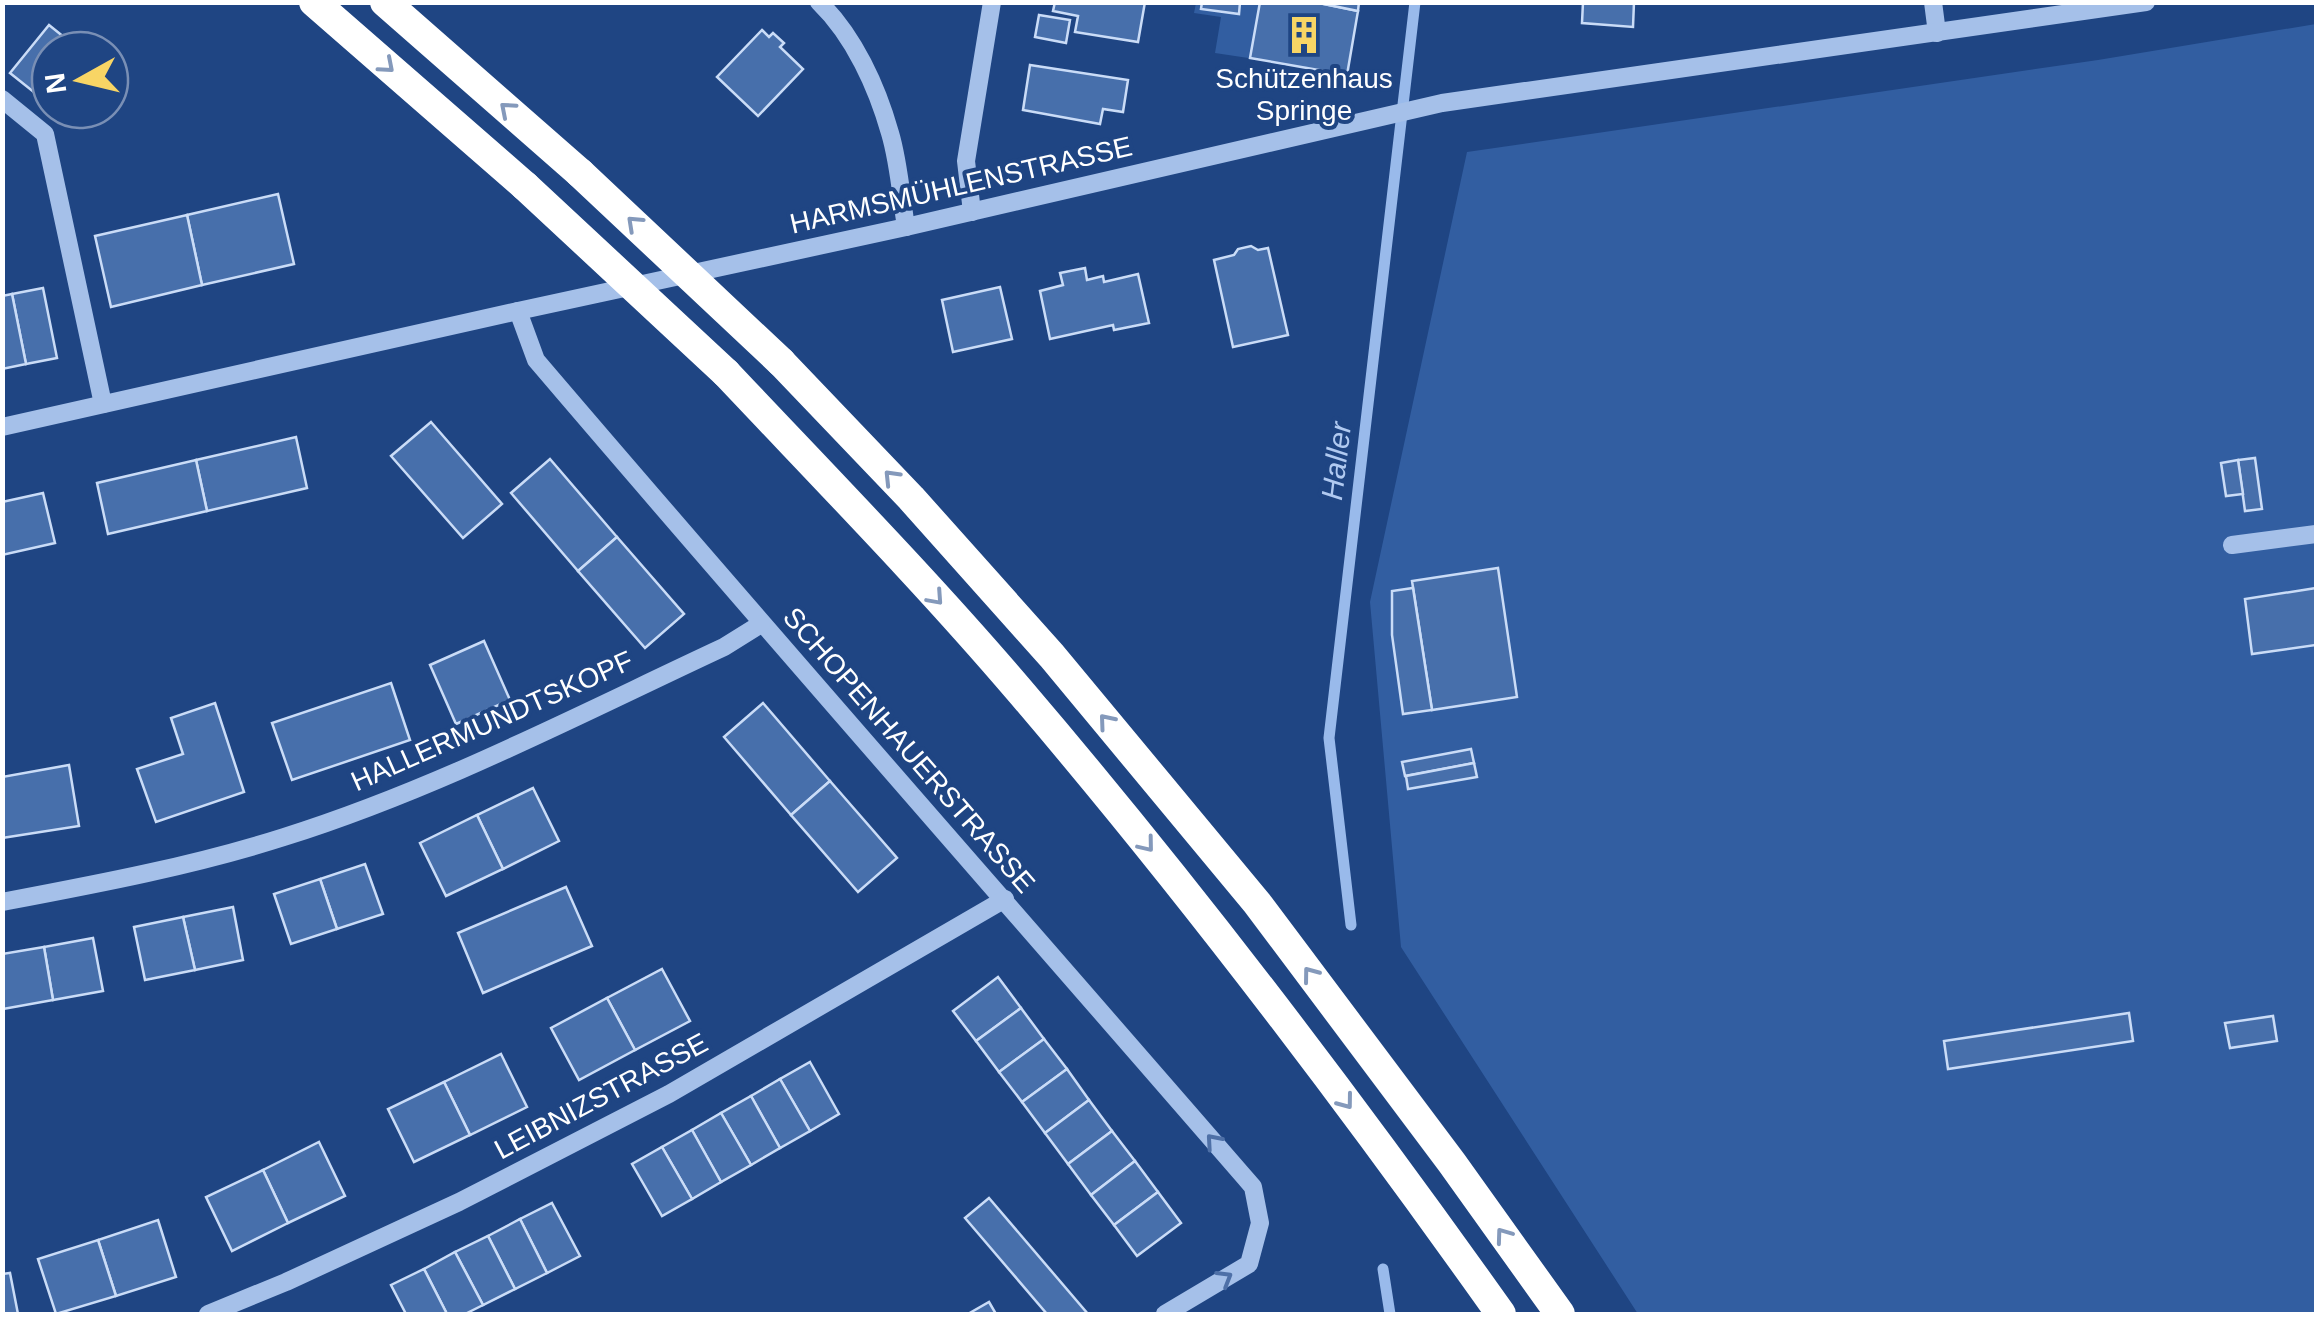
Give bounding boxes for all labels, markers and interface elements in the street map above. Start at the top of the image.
building icon: Schützenhaus Springe [1283,14,1325,56]
north arrow [30,30,130,130]
one-way arrow [376,55,394,73]
place label: Schützenhaus Springe [1215,63,1393,126]
text: N [39,71,72,96]
one-way arrow [500,102,518,120]
street label: HARMSMÜHLENSTRASSE [787,131,1135,239]
one-way arrow [627,217,645,235]
water label: Haller [1315,419,1357,502]
one-way arrow [885,470,903,489]
one-way arrow [924,586,942,605]
street label: SCHOPENHAUERSTRASSE [777,601,1041,899]
street label: HALLERMUNDTSKOPF [346,645,638,797]
one-way arrow [1100,715,1118,733]
one-way arrow [1135,834,1153,852]
one-way arrow [1304,967,1321,985]
street label: LEIBNIZSTRASSE [489,1027,713,1165]
one-way arrow [1335,1091,1352,1109]
one-way arrow [1207,1134,1225,1152]
one-way arrow [1497,1228,1515,1246]
one-way arrow [1214,1271,1232,1290]

